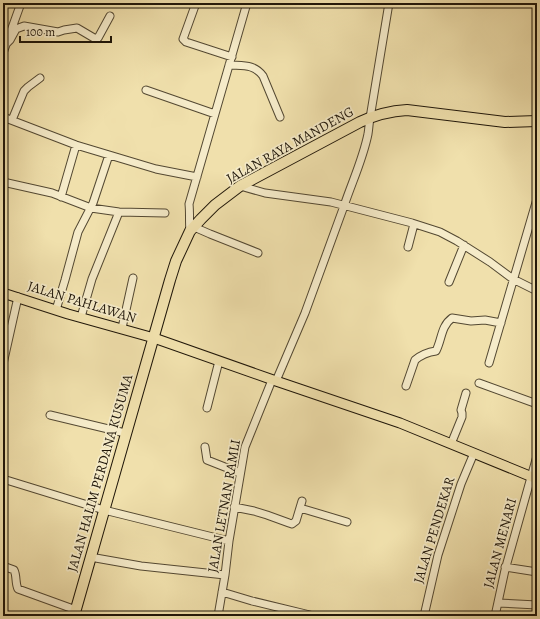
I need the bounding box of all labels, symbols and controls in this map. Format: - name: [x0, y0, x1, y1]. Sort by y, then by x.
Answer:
- scale bar: [20, 18, 111, 44]
- text: 100 m: [26, 24, 55, 40]
- street label: JALAN RAYA MANDENG: [223, 102, 357, 188]
- street label: JALAN PAHLAWAN: [25, 276, 139, 328]
- street label: JALAN HALIM PERDANA KUSUMA: [63, 371, 138, 574]
- street label: JALAN LETNAN RAMLI: [203, 438, 245, 574]
- street label: JALAN PENDEKAR: [409, 474, 459, 586]
- street label: JALAN MENARI: [479, 496, 521, 590]

